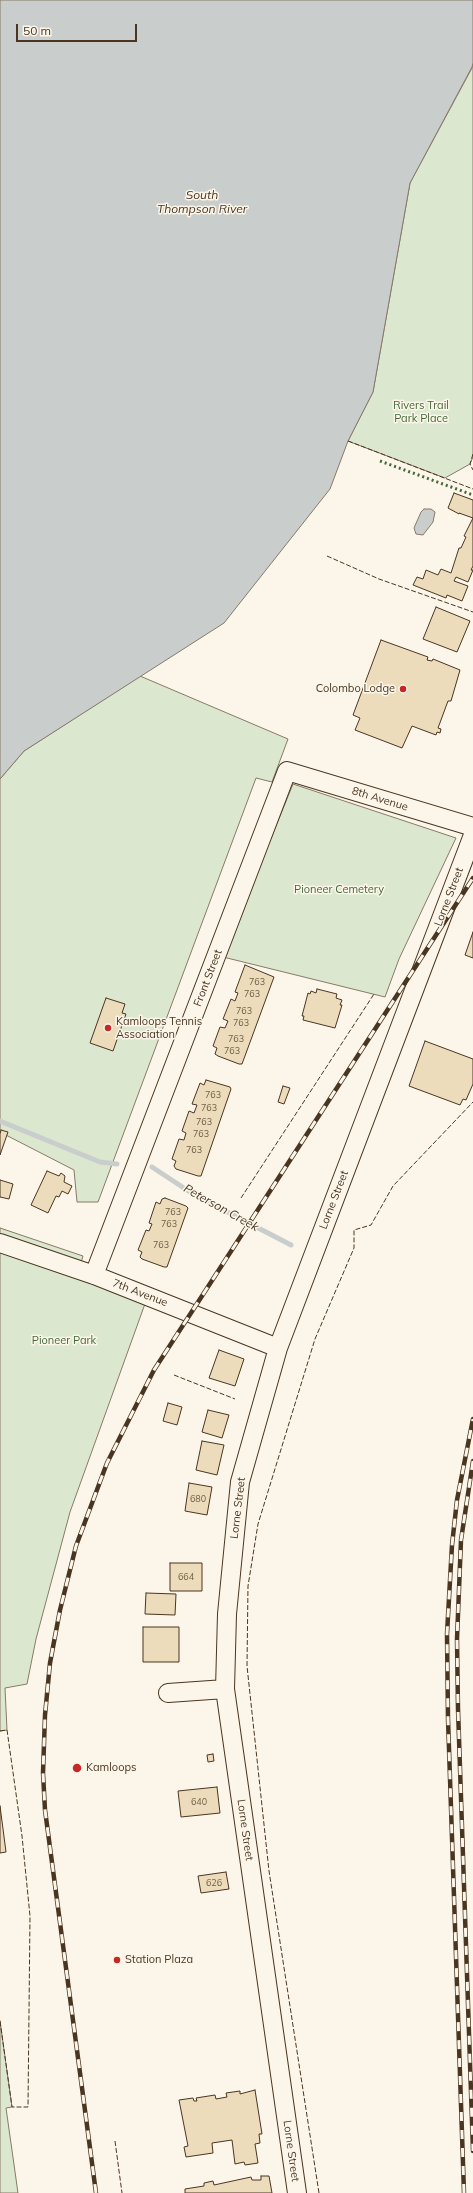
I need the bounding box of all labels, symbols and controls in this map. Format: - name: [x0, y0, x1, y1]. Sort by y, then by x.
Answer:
- scale bar: [18, 16, 139, 42]
- text: 50 m: [23, 23, 51, 38]
- water label: South Thompson River: [157, 188, 247, 216]
- park label: Rivers Trail Park Place: [393, 399, 449, 425]
- place label: Colombo Lodge: [316, 682, 395, 696]
- marker: Colombo Lodge: [398, 684, 408, 694]
- street label: 8th Avenue: [350, 784, 410, 814]
- street label: Lorne Street: [432, 866, 466, 928]
- park label: Pioneer Cemetery: [294, 883, 384, 897]
- street label: Front Street: [191, 948, 225, 1008]
- house number: 763: [249, 977, 265, 987]
- house number: 763: [244, 989, 260, 999]
- house number: 763: [236, 1006, 252, 1016]
- place label: Kamloops Tennis Association: [116, 1015, 202, 1041]
- house number: 763: [233, 1018, 249, 1028]
- marker: Kamloops Tennis Association: [103, 1023, 113, 1033]
- house number: 763: [228, 1034, 244, 1044]
- house number: 763: [224, 1046, 240, 1056]
- house number: 763: [205, 1090, 221, 1100]
- house number: 763: [201, 1103, 217, 1113]
- house number: 763: [196, 1117, 212, 1127]
- house number: 763: [193, 1129, 209, 1139]
- house number: 763: [186, 1145, 202, 1155]
- street label: Lorne Street: [317, 1169, 351, 1231]
- water label: Peterson Creek: [181, 1181, 261, 1235]
- house number: 763: [165, 1207, 181, 1217]
- house number: 763: [161, 1219, 177, 1229]
- house number: 763: [153, 1240, 169, 1250]
- street label: 7th Avenue: [111, 1276, 169, 1310]
- park label: Pioneer Park: [32, 1334, 96, 1348]
- street label: Lorne Street: [228, 1476, 248, 1540]
- house number: 680: [190, 1494, 206, 1504]
- house number: 664: [178, 1572, 194, 1582]
- place label: Kamloops: [86, 1761, 136, 1775]
- marker: Kamloops: [71, 1762, 83, 1774]
- house number: 640: [191, 1797, 207, 1807]
- street label: Lorne Street: [234, 1798, 256, 1862]
- house number: 626: [206, 1878, 222, 1888]
- place label: Station Plaza: [125, 1953, 193, 1967]
- marker: Station Plaza: [112, 1955, 122, 1965]
- street label: Lorne Street: [280, 2119, 302, 2183]

